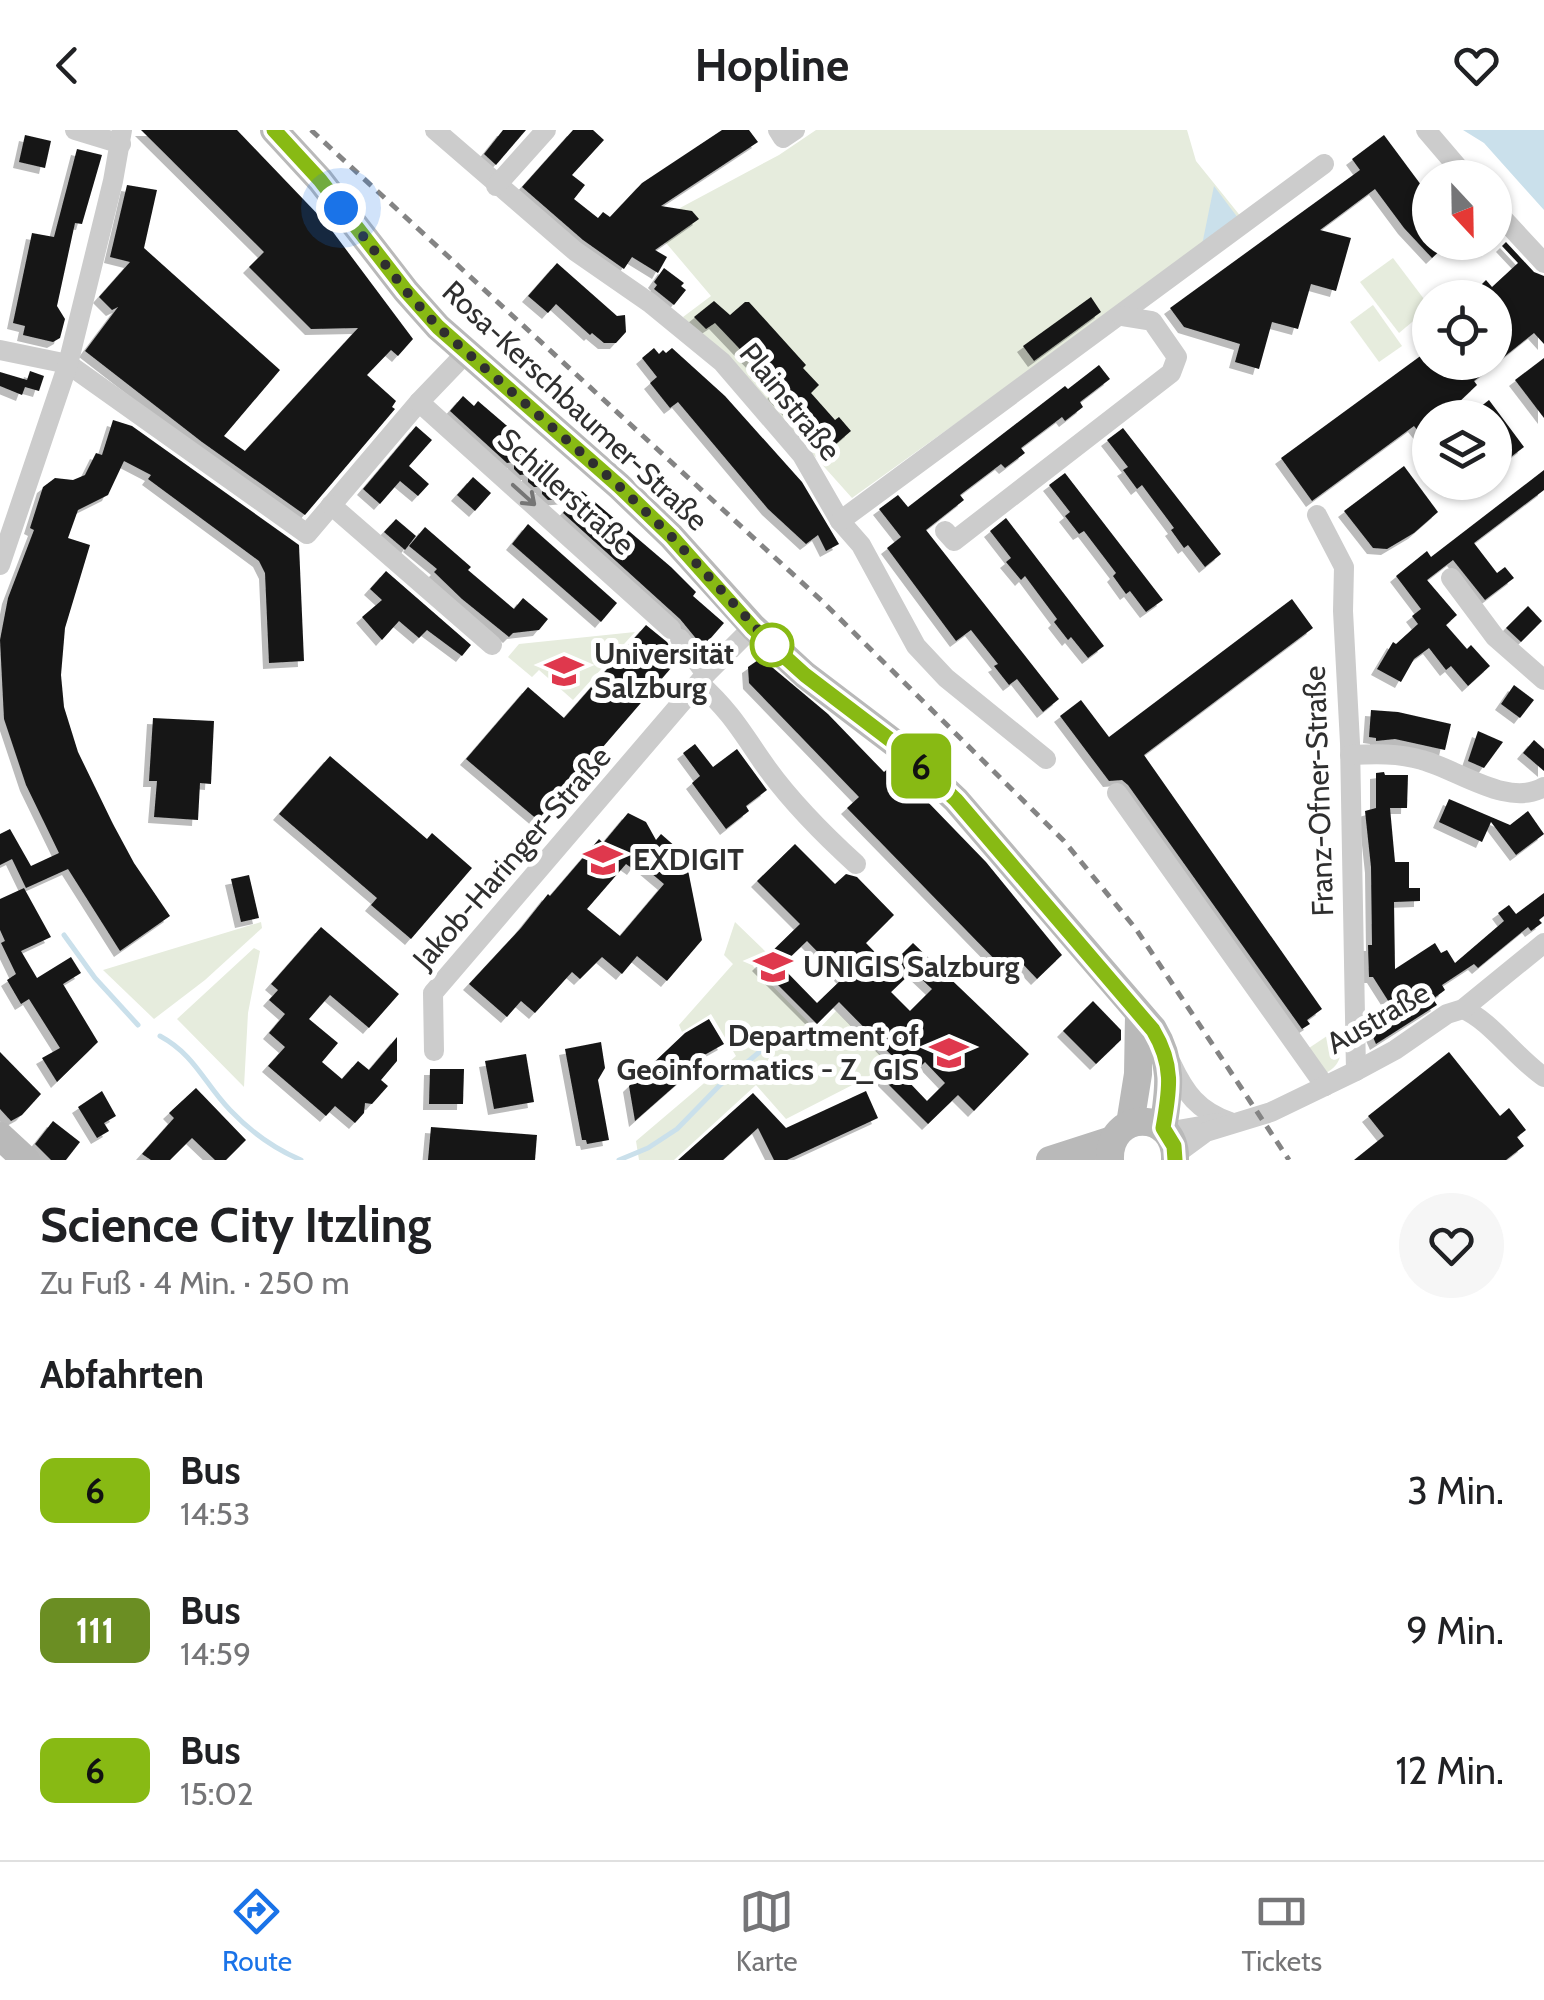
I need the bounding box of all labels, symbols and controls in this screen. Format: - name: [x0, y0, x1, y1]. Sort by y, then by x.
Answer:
- icon: back: [40, 38, 95, 93]
- text: Hopline: [695, 38, 849, 92]
- icon: heart: [1449, 38, 1504, 93]
- north arrow: [1412, 160, 1512, 260]
- map controls: [1412, 160, 1512, 500]
- your location: [316, 183, 366, 233]
- street label: Rosa-Kerschbaumer-Straße: [435, 273, 716, 538]
- button: locate: [1412, 280, 1512, 380]
- street label: Plainstraße: [732, 336, 849, 468]
- button: layers: [1412, 400, 1512, 500]
- street label: Schillerstraße: [490, 421, 642, 563]
- one-way arrow: [511, 483, 536, 506]
- unlabelled marker: [751, 624, 793, 666]
- place label: Universität Salzburg: [594, 635, 734, 706]
- school or university icon: Universität Salzburg: [543, 650, 585, 692]
- street label: Franz-Ofner-Straße: [1296, 665, 1341, 917]
- line badge: 6: [888, 734, 954, 798]
- street label: Jakob-Haringer-Straße: [404, 739, 618, 977]
- text: 6: [911, 745, 931, 788]
- school or university icon: EXDIGIT: [582, 839, 624, 881]
- place label: EXDIGIT: [633, 841, 744, 878]
- school or university icon: UNIGIS Salzburg: [752, 946, 794, 988]
- place label: UNIGIS Salzburg: [803, 948, 1020, 985]
- street label: Austraße: [1320, 973, 1436, 1062]
- place label: Department of Geoinformatics - Z_GIS: [616, 1017, 919, 1088]
- school or university icon: Department of Geoinformatics - Z_GIS: [928, 1032, 970, 1074]
- button: heart: [1399, 1193, 1504, 1298]
- text: Science City Itzling: [40, 1196, 431, 1254]
- text: Zu Fuß · 4 Min. · 250 m: [40, 1263, 350, 1302]
- text: Abfahrten: [40, 1351, 204, 1398]
- text: Bus: [180, 1447, 241, 1494]
- text: 3 Min.: [1407, 1467, 1504, 1514]
- text: 6: [85, 1469, 105, 1512]
- text: 14:53: [180, 1494, 250, 1533]
- text: Bus: [180, 1587, 241, 1634]
- text: 9 Min.: [1406, 1607, 1504, 1654]
- text: 111: [76, 1609, 114, 1652]
- text: 14:59: [180, 1634, 251, 1673]
- text: Bus: [180, 1727, 241, 1774]
- text: 12 Min.: [1395, 1747, 1504, 1794]
- text: 6: [85, 1749, 105, 1792]
- text: 15:02: [180, 1774, 254, 1813]
- tab: Route: [222, 1884, 292, 1978]
- tab: Karte: [736, 1884, 798, 1978]
- tab: Tickets: [1241, 1884, 1322, 1978]

